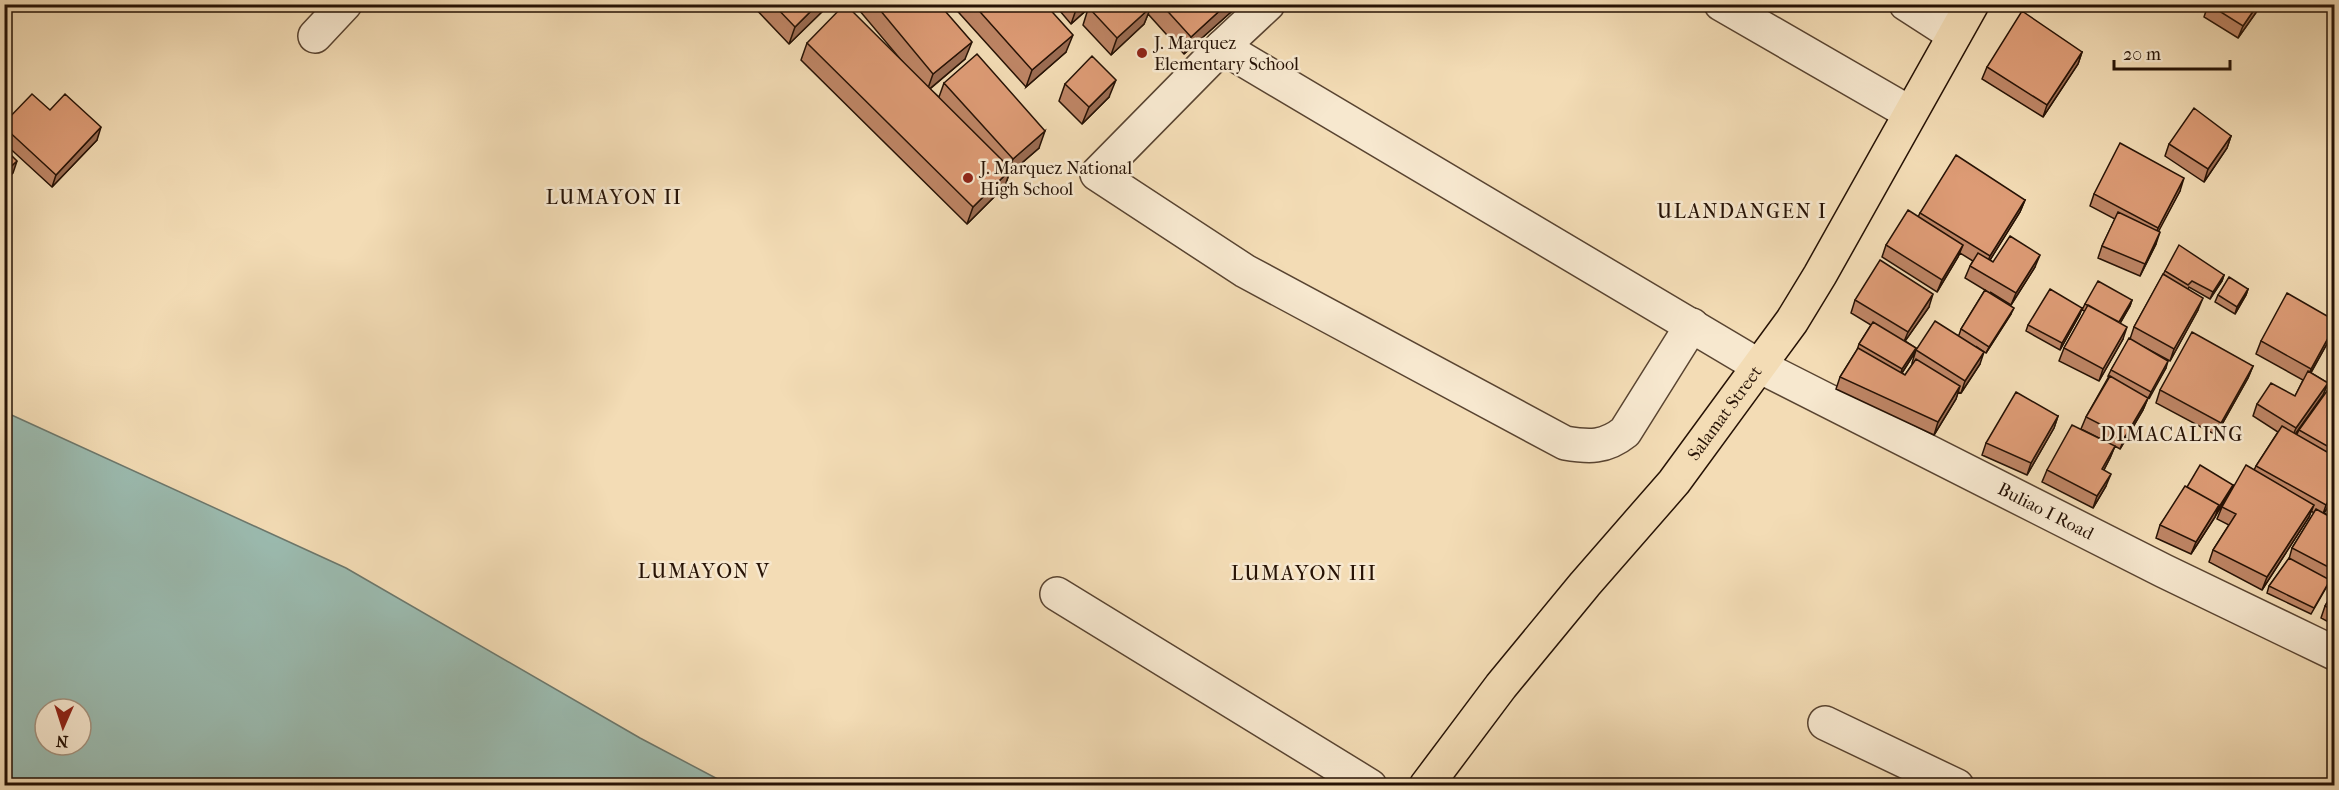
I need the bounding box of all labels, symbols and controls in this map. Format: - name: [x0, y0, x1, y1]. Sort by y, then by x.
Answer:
- place label: J. Marquez Elementary School: [1152, 33, 1299, 75]
- scale bar: [2114, 33, 2230, 71]
- text: 20 m: [2123, 44, 2161, 65]
- marker: J. Marquez Elementary School: [1135, 46, 1149, 60]
- place label: J. Marquez National High School: [978, 158, 1132, 200]
- marker: J. Marquez National High School: [961, 171, 975, 185]
- district label: LUMAYON II: [546, 186, 682, 209]
- district label: ULANDANGEN I: [1657, 200, 1827, 223]
- street label: Salamat Street: [1683, 361, 1766, 464]
- district label: DIMACALING: [2100, 423, 2244, 446]
- street label: Buliao I Road: [1994, 478, 2097, 544]
- district label: LUMAYON V: [638, 560, 770, 583]
- district label: LUMAYON III: [1231, 562, 1377, 585]
- north arrow: [33, 697, 93, 757]
- text: N: [55, 732, 69, 751]

